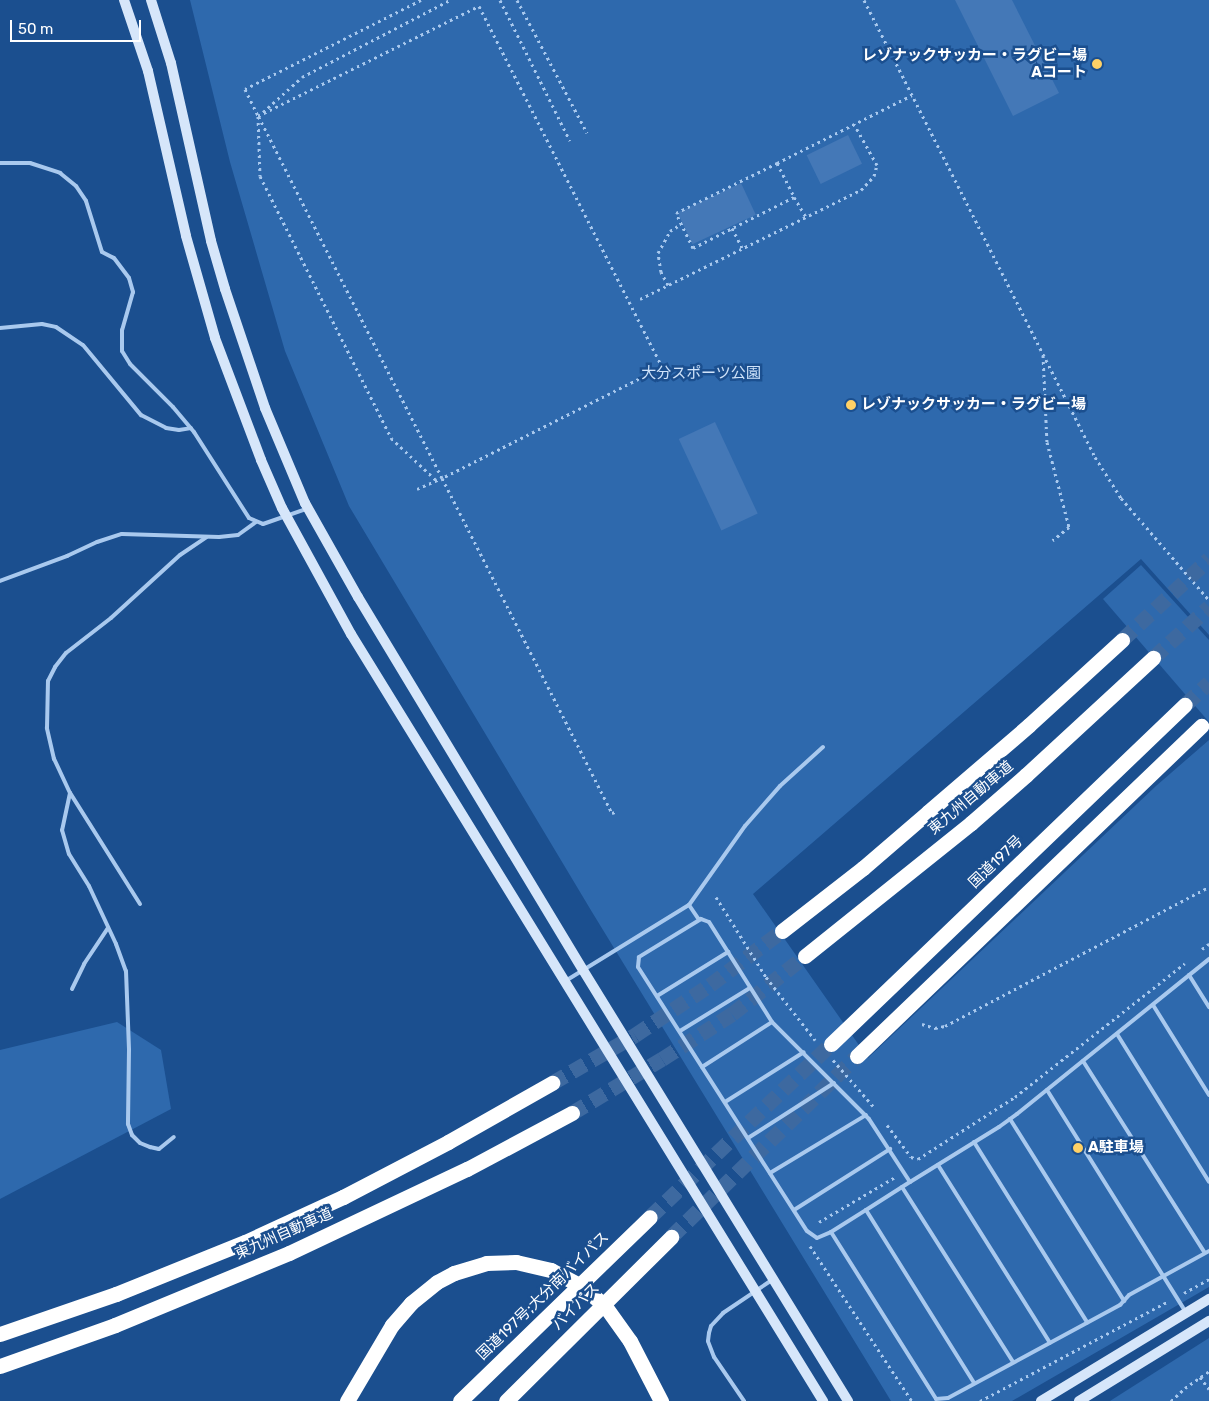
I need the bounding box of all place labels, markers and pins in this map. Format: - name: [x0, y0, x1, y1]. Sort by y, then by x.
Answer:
- place label: レゾナックサッカー・ラグビー場 Aコート: [862, 46, 1087, 81]
- marker: レゾナックサッカー・ラグビー場 Aコート: [1091, 58, 1103, 70]
- place label: レゾナックサッカー・ラグビー場: [861, 396, 1086, 414]
- marker: レゾナックサッカー・ラグビー場: [845, 399, 857, 411]
- place label: A駐車場: [1088, 1139, 1144, 1157]
- marker: A駐車場: [1072, 1142, 1084, 1154]

